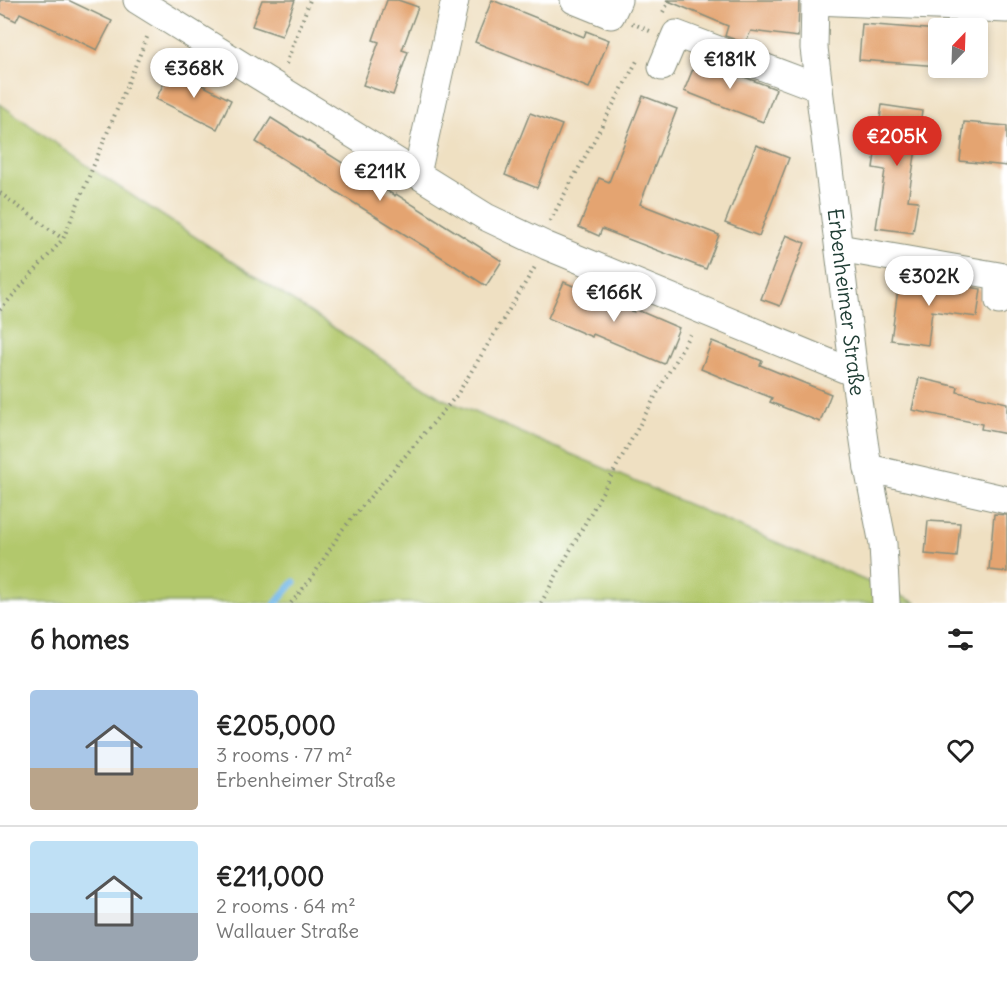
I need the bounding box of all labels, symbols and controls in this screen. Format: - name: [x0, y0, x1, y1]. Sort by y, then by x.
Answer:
- north arrow: [928, 18, 988, 78]
- map controls: [928, 18, 988, 78]
- pin: €181K: [688, 39, 772, 90]
- text: €181K: [704, 46, 756, 71]
- pin: €368K: [152, 48, 236, 99]
- text: €368K: [164, 55, 224, 80]
- pin: €205K: [855, 116, 939, 167]
- text: €205K: [867, 123, 927, 148]
- pin: €211K: [338, 151, 422, 202]
- text: €211K: [354, 158, 406, 183]
- street label: Erbenheimer Straße: [822, 207, 871, 397]
- pin: €302K: [887, 256, 971, 307]
- text: €302K: [899, 263, 959, 288]
- pin: €166K: [572, 272, 656, 323]
- text: €166K: [586, 279, 642, 304]
- text: 6 homes: [30, 623, 129, 656]
- icon: filters: [944, 623, 977, 656]
- text: €205,000: [216, 709, 336, 742]
- icon: home: [78, 714, 150, 786]
- icon: heart: [944, 734, 977, 767]
- text: 3 rooms · 77 m²: [216, 742, 353, 767]
- text: Erbenheimer Straße: [216, 767, 396, 792]
- text: €211,000: [216, 860, 324, 893]
- icon: home: [78, 865, 150, 937]
- icon: heart: [944, 885, 977, 918]
- text: 2 rooms · 64 m²: [216, 893, 356, 918]
- text: Wallauer Straße: [216, 918, 359, 943]

